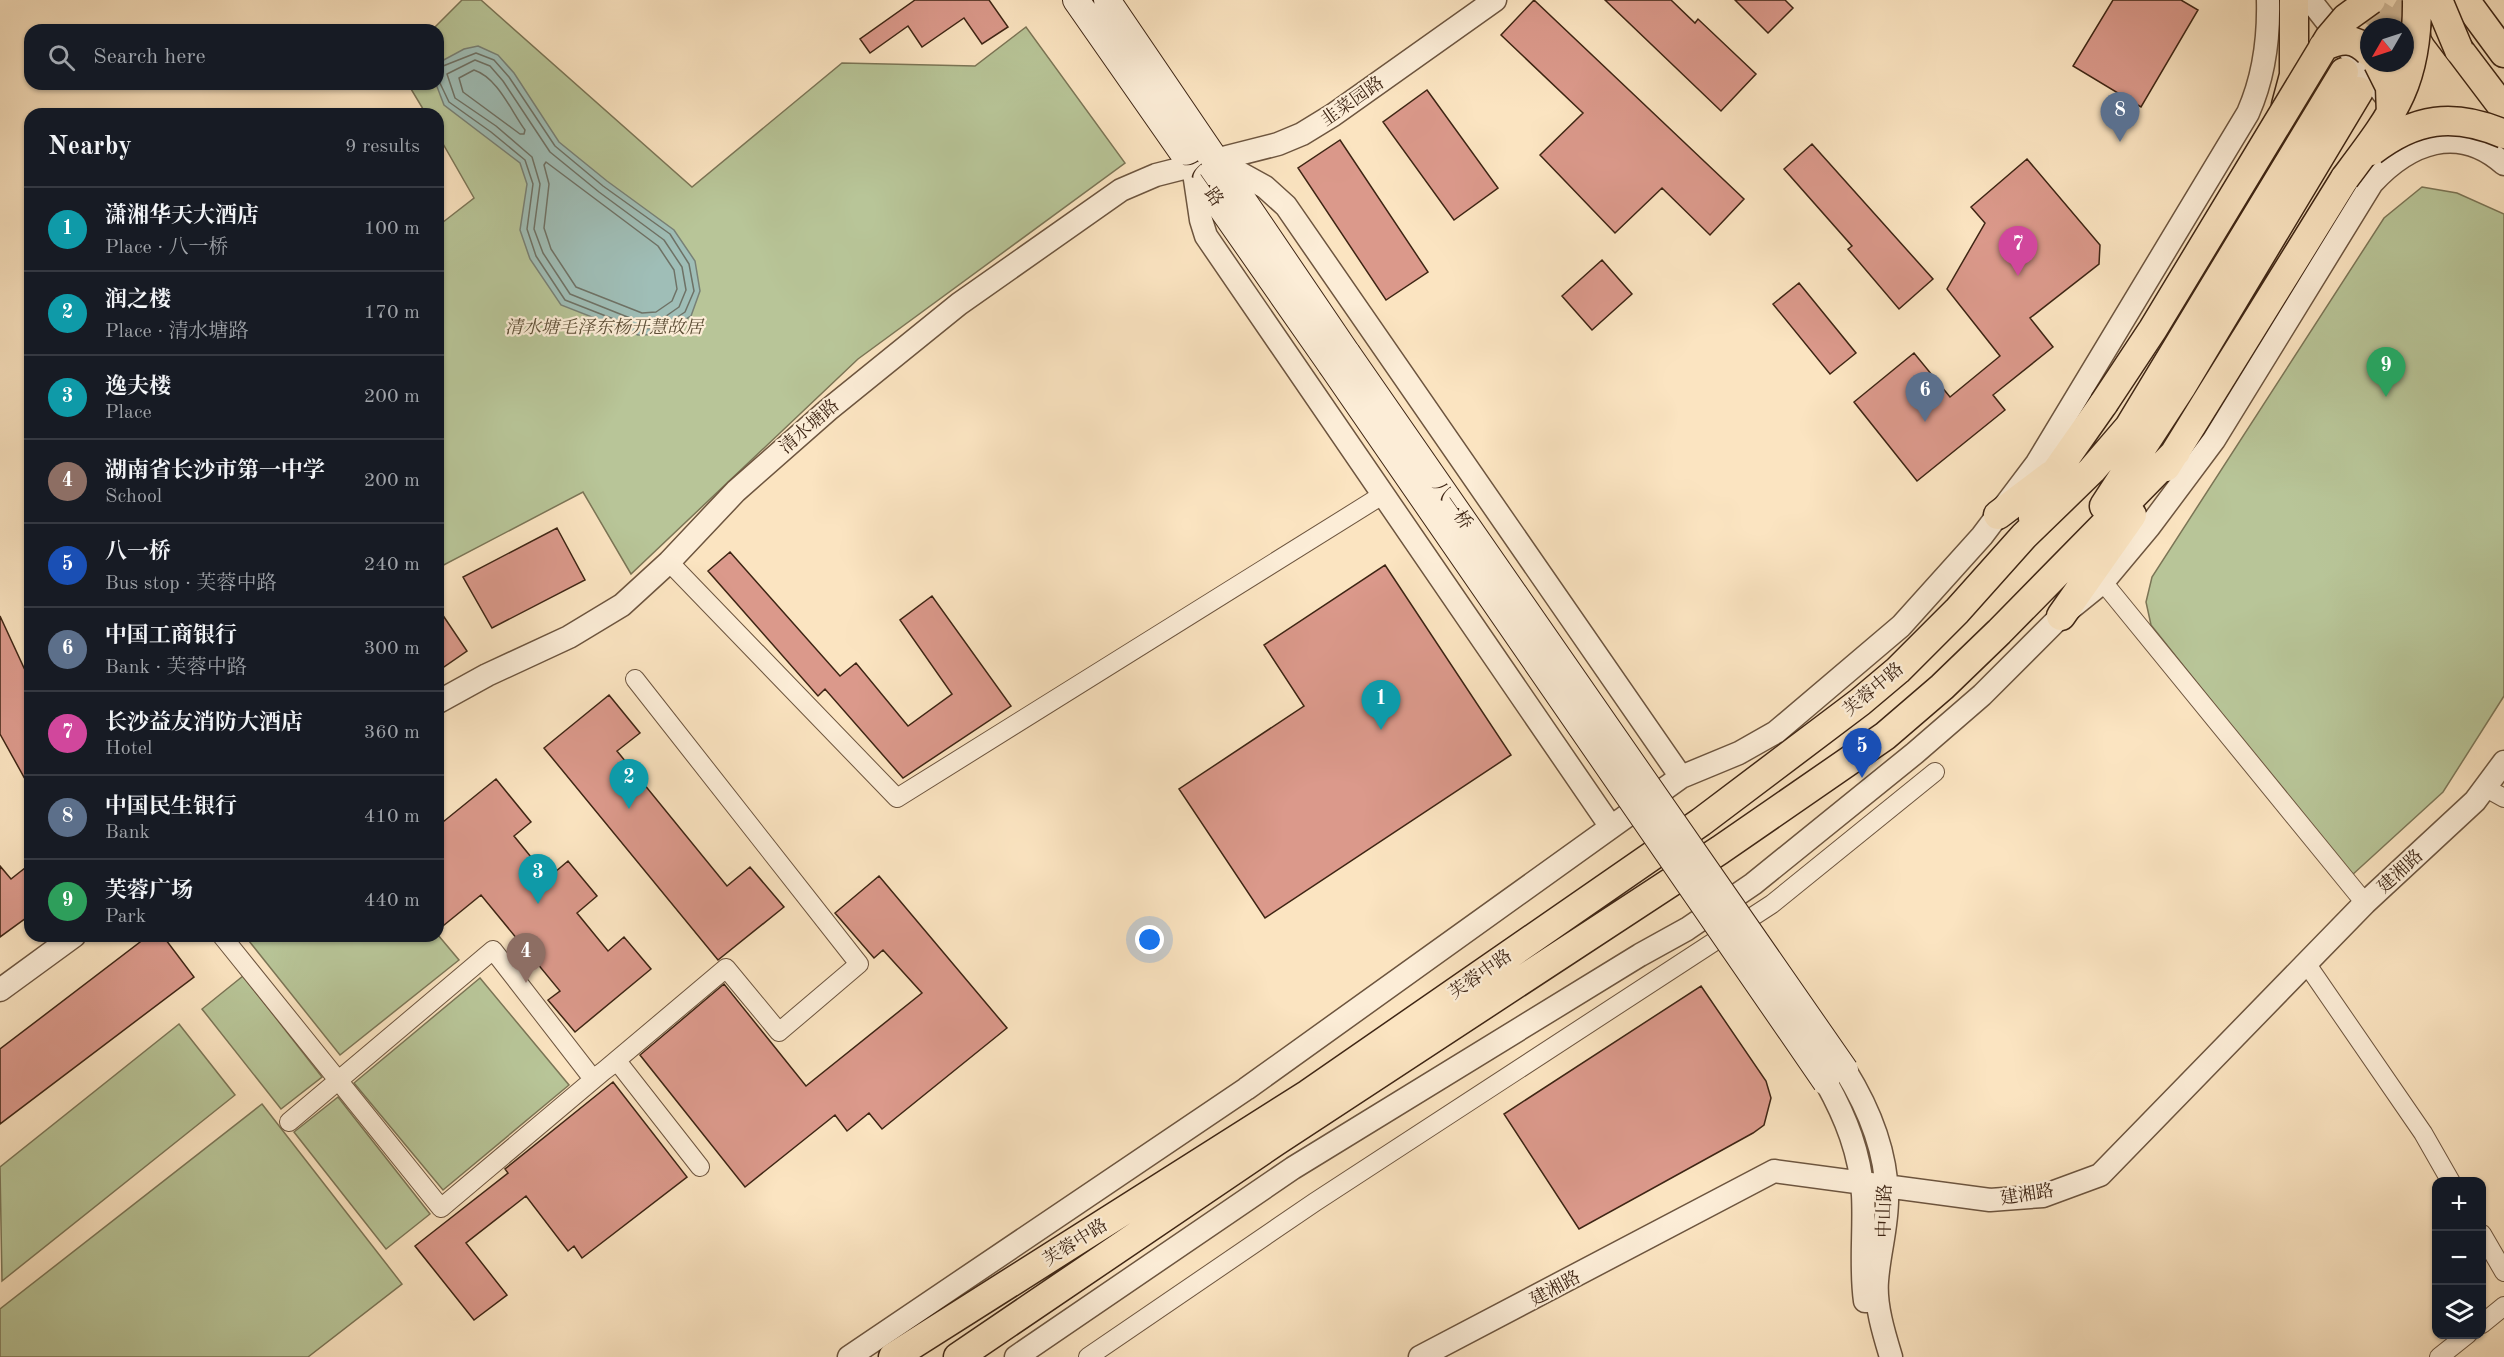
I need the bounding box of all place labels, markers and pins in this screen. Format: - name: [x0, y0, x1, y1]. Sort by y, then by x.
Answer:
- pin: 8: [2100, 92, 2140, 142]
- pin: 7: [1998, 226, 2038, 276]
- pin: 9: [2366, 348, 2406, 397]
- pin: 6: [1906, 372, 1944, 422]
- pin: 1: [1362, 680, 1400, 730]
- pin: 5: [1842, 728, 1882, 778]
- pin: 2: [610, 760, 648, 809]
- pin: 3: [518, 854, 558, 904]
- pin: 4: [506, 934, 546, 983]

